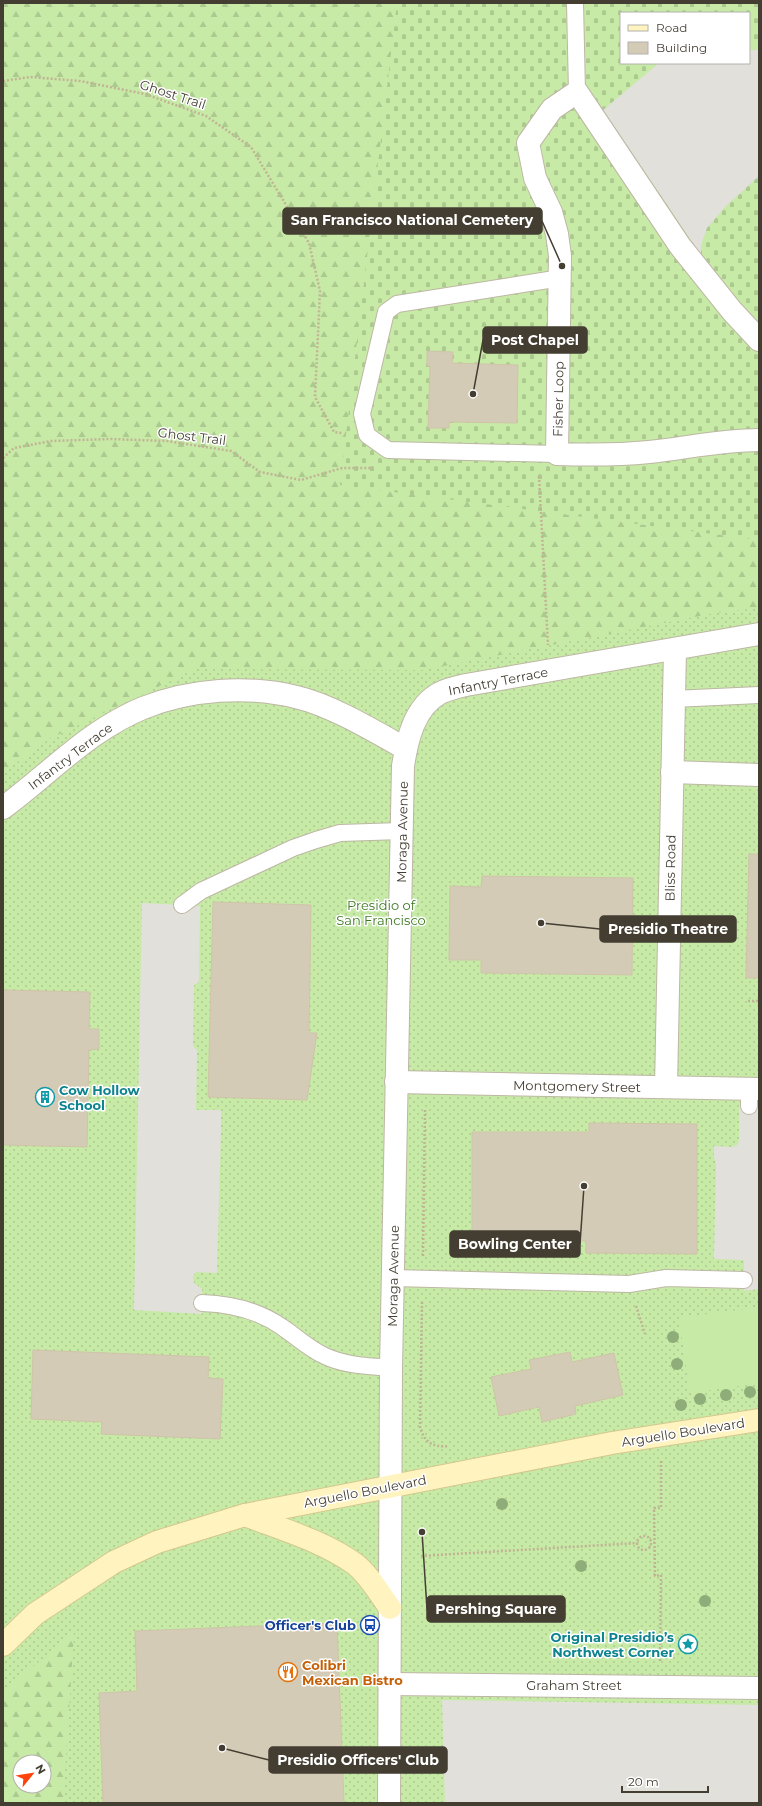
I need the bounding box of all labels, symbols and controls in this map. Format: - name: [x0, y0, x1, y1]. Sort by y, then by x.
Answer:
- legend: [620, 12, 750, 64]
- text: Road: [656, 20, 687, 35]
- text: Building: [656, 40, 707, 55]
- street label: Ghost Trail: [138, 76, 208, 112]
- callout: San Francisco National Cemetery: [283, 208, 542, 234]
- text: San Francisco National Cemetery: [291, 211, 534, 229]
- callout: Post Chapel: [483, 327, 587, 353]
- text: Post Chapel: [491, 331, 579, 349]
- street label: Fisher Loop: [549, 361, 567, 437]
- street label: Ghost Trail: [157, 424, 227, 448]
- street label: Infantry Terrace: [447, 663, 549, 699]
- street label: Infantry Terrace: [25, 719, 115, 793]
- street label: Moraga Avenue: [393, 781, 411, 883]
- street label: Bliss Road: [661, 834, 679, 902]
- park label: Presidio of San Francisco: [336, 897, 426, 928]
- callout: Presidio Theatre: [600, 916, 736, 942]
- text: Presidio Theatre: [608, 920, 728, 938]
- street label: Montgomery Street: [513, 1077, 641, 1095]
- place label: Cow Hollow School: [59, 1082, 141, 1113]
- building icon: Cow Hollow School: [34, 1086, 56, 1108]
- street label: Moraga Avenue: [384, 1225, 402, 1327]
- callout: Bowling Center: [450, 1231, 580, 1257]
- text: Bowling Center: [458, 1235, 572, 1253]
- street label: Arguello Boulevard: [620, 1414, 746, 1450]
- street label: Arguello Boulevard: [302, 1471, 428, 1511]
- callout: Pershing Square: [427, 1596, 565, 1622]
- text: Pershing Square: [435, 1600, 557, 1618]
- bus stop icon: Officer's Club: [359, 1614, 381, 1636]
- place label: Officer's Club: [265, 1617, 356, 1633]
- place label: Original Presidio’s Northwest Corner: [551, 1629, 674, 1660]
- place icon: Original Presidio’s Northwest Corner: [677, 1633, 699, 1655]
- place label: Colibri Mexican Bistro: [302, 1657, 403, 1688]
- restaurant icon: Colibri Mexican Bistro: [277, 1661, 299, 1683]
- street label: Graham Street: [526, 1677, 622, 1693]
- callout: Presidio Officers' Club: [269, 1747, 447, 1773]
- text: Presidio Officers' Club: [277, 1751, 439, 1769]
- north arrow: [12, 1754, 52, 1794]
- text: N: [32, 1762, 49, 1776]
- scale bar: [622, 1768, 708, 1794]
- text: 20 m: [628, 1774, 659, 1789]

